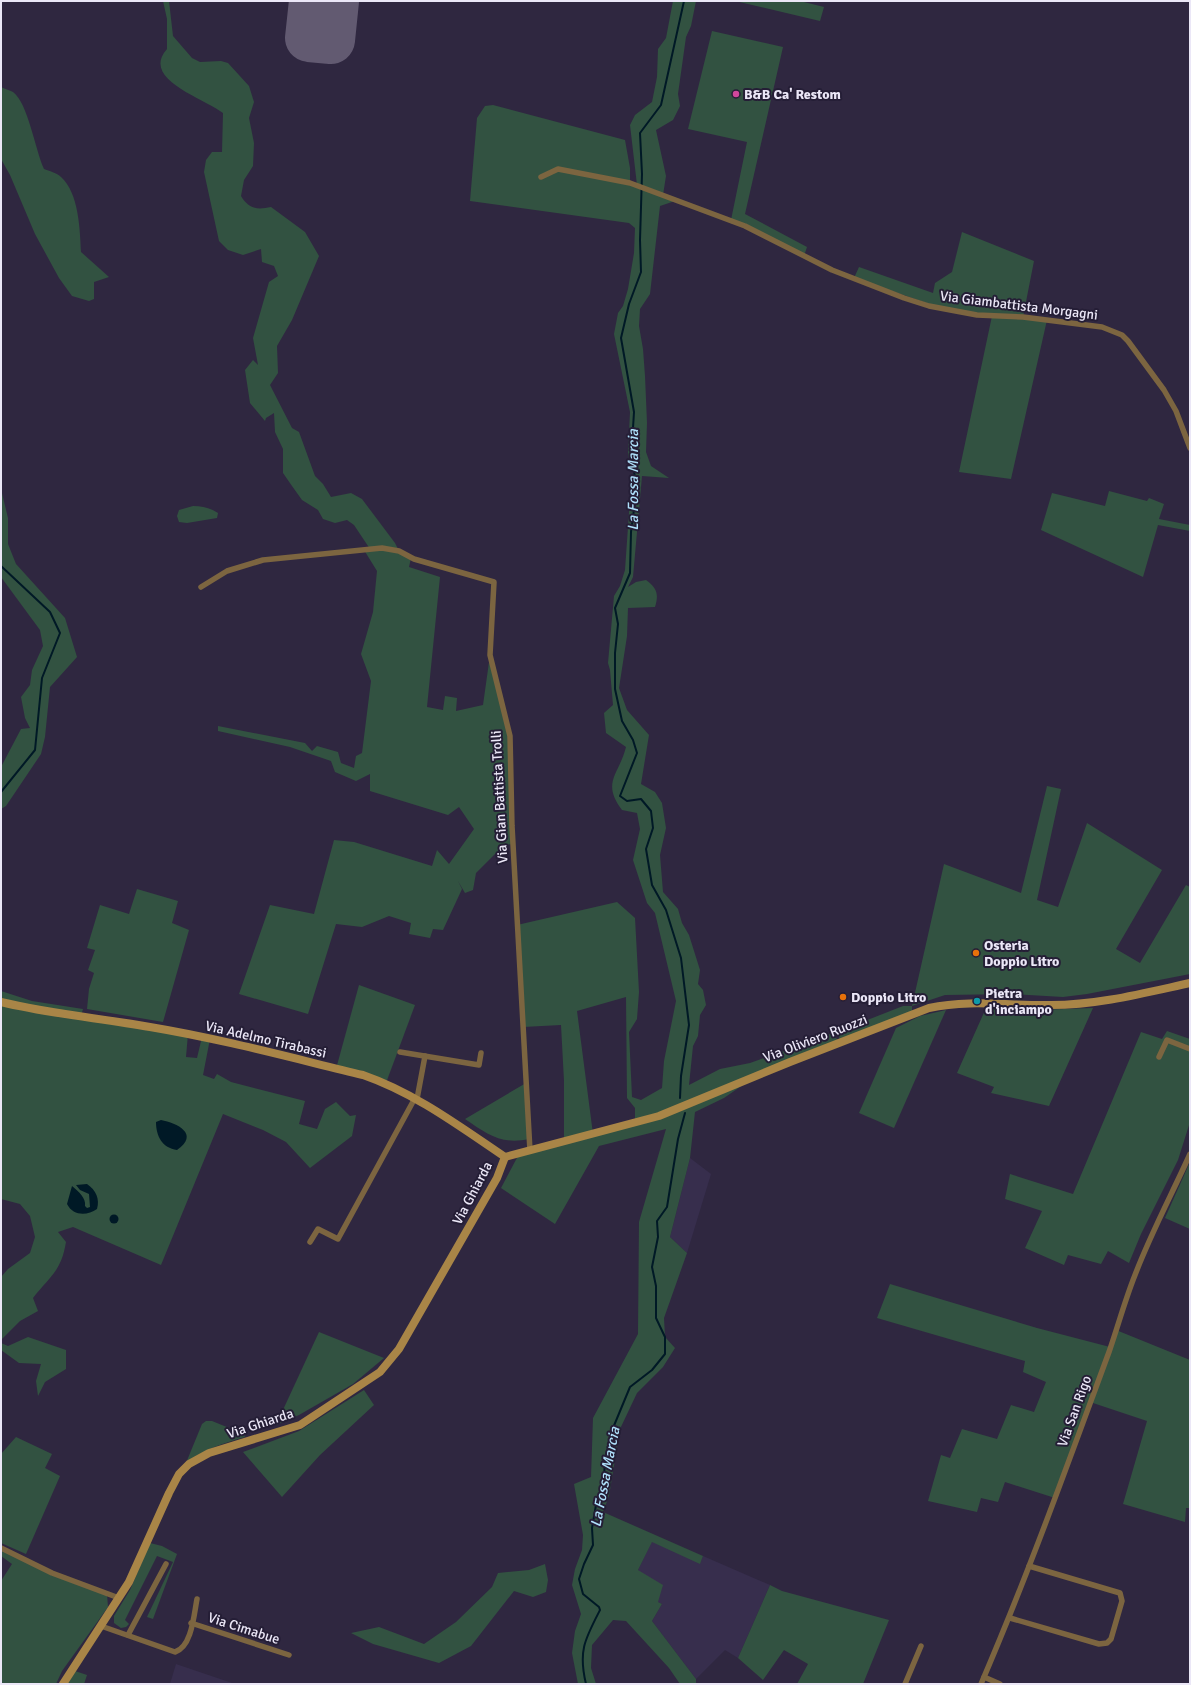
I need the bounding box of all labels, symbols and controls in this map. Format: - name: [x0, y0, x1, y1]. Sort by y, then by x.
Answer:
- place label: B&B Ca' Restom: [744, 86, 841, 103]
- marker: B&B Ca' Restom: [731, 89, 741, 99]
- street label: Via Giambattista Morgagni: [939, 287, 1099, 324]
- water label: La Fossa Marcia: [624, 429, 642, 531]
- street label: Via Gian Battista Trolli: [488, 730, 511, 864]
- place label: Osteria Doppio Litro: [984, 937, 1059, 970]
- marker: Osteria Doppio Litro: [971, 948, 981, 958]
- place label: Pietra d'inciampo: [985, 985, 1052, 1018]
- place label: Doppio Litro: [851, 989, 926, 1006]
- marker: Doppio Litro: [838, 992, 848, 1002]
- marker: Pietra d'inciampo: [972, 996, 982, 1006]
- street label: Via Oliviero Ruozzi: [761, 1011, 870, 1066]
- street label: Via Adelmo Tirabassi: [204, 1017, 328, 1062]
- street label: Via Ghiarda: [449, 1159, 496, 1228]
- street label: Via San Rigo: [1054, 1373, 1095, 1449]
- street label: Via Ghiarda: [225, 1405, 296, 1442]
- water label: La Fossa Marcia: [586, 1425, 624, 1529]
- street label: Via Cimabue: [206, 1609, 282, 1648]

